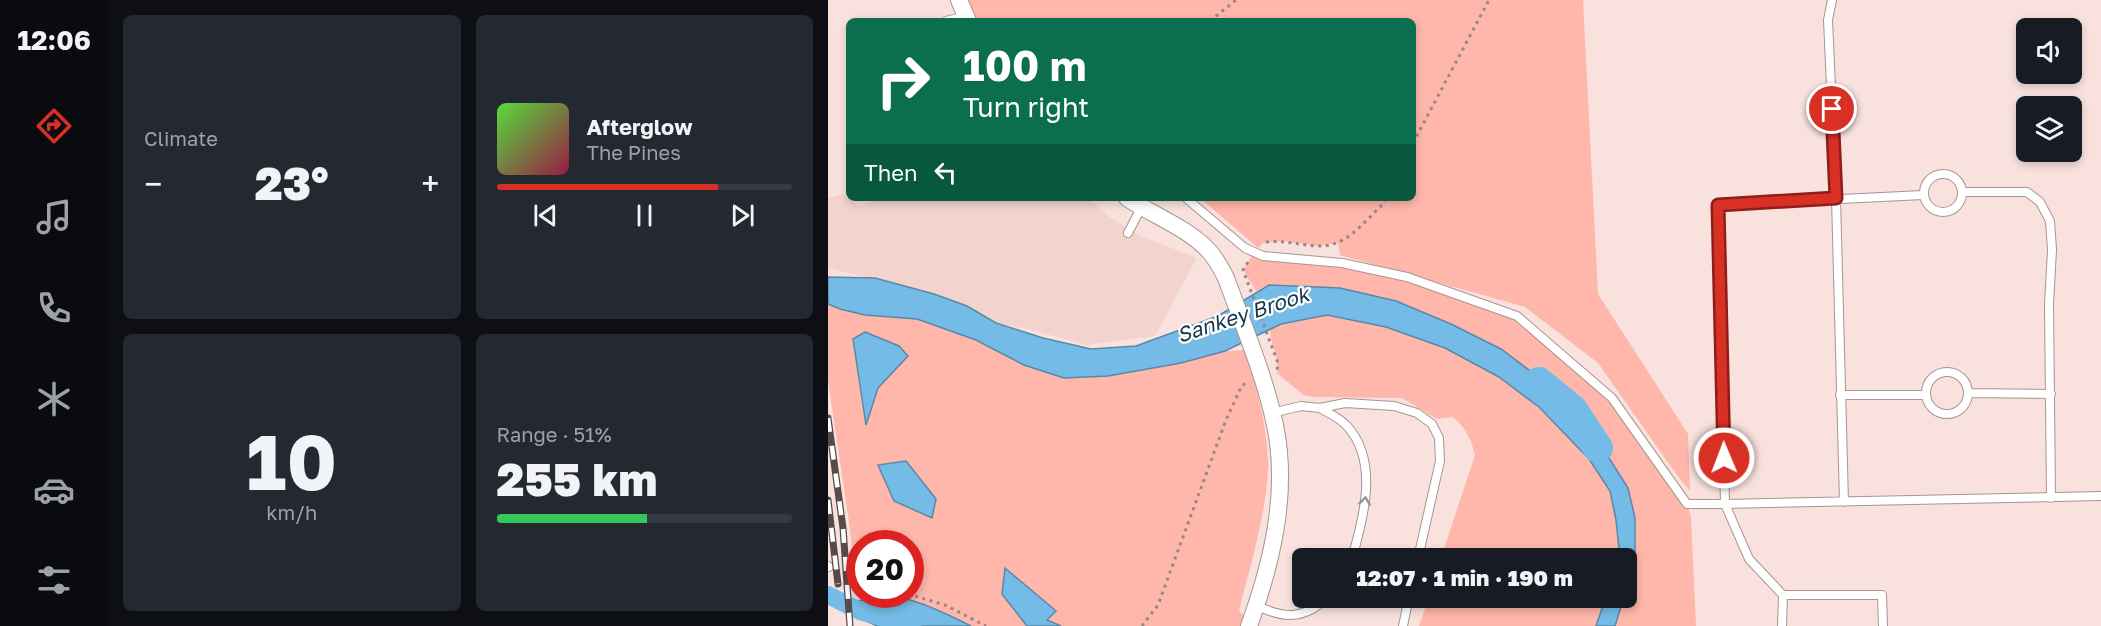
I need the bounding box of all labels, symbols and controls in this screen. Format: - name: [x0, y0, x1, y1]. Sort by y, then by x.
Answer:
- map controls: [2016, 18, 2082, 162]
- button: sound: [2016, 18, 2082, 84]
- text: 12:06: [17, 24, 91, 56]
- text: 100 m: [963, 40, 1086, 90]
- icon: right: [864, 42, 942, 120]
- pin: [1806, 83, 1857, 134]
- text: Turn right: [963, 91, 1089, 123]
- icon: arrive: [1815, 92, 1848, 125]
- button: layers: [2016, 96, 2082, 162]
- icon: directions: [33, 105, 75, 147]
- text: Afterglow: [587, 113, 692, 140]
- text: Climate: [144, 126, 218, 150]
- text: The Pines: [587, 140, 681, 164]
- text: 23°: [255, 156, 329, 210]
- icon: left: [929, 156, 962, 189]
- text: Then: [864, 159, 917, 186]
- text: −: [144, 164, 162, 203]
- text: +: [421, 164, 440, 203]
- icon: music: [33, 196, 75, 238]
- icon: previous: [529, 199, 562, 232]
- icon: pause: [628, 199, 661, 232]
- icon: next: [726, 199, 759, 232]
- water label: Sankey Brook: [1173, 280, 1314, 348]
- icon: phone: [33, 287, 75, 329]
- icon: climate: [33, 378, 75, 420]
- text: 10: [246, 414, 337, 507]
- text: Range · 51%: [497, 422, 612, 446]
- position arrow: [1692, 426, 1756, 490]
- text: 255 km: [497, 452, 658, 506]
- icon: car: [33, 469, 75, 511]
- one-way arrow: [1358, 496, 1370, 506]
- text: km/h: [266, 500, 317, 524]
- speed limit sign: 20: [846, 530, 924, 608]
- icon: filters: [33, 559, 75, 601]
- text: 12:07 · 1 min · 190 m: [1356, 564, 1573, 591]

